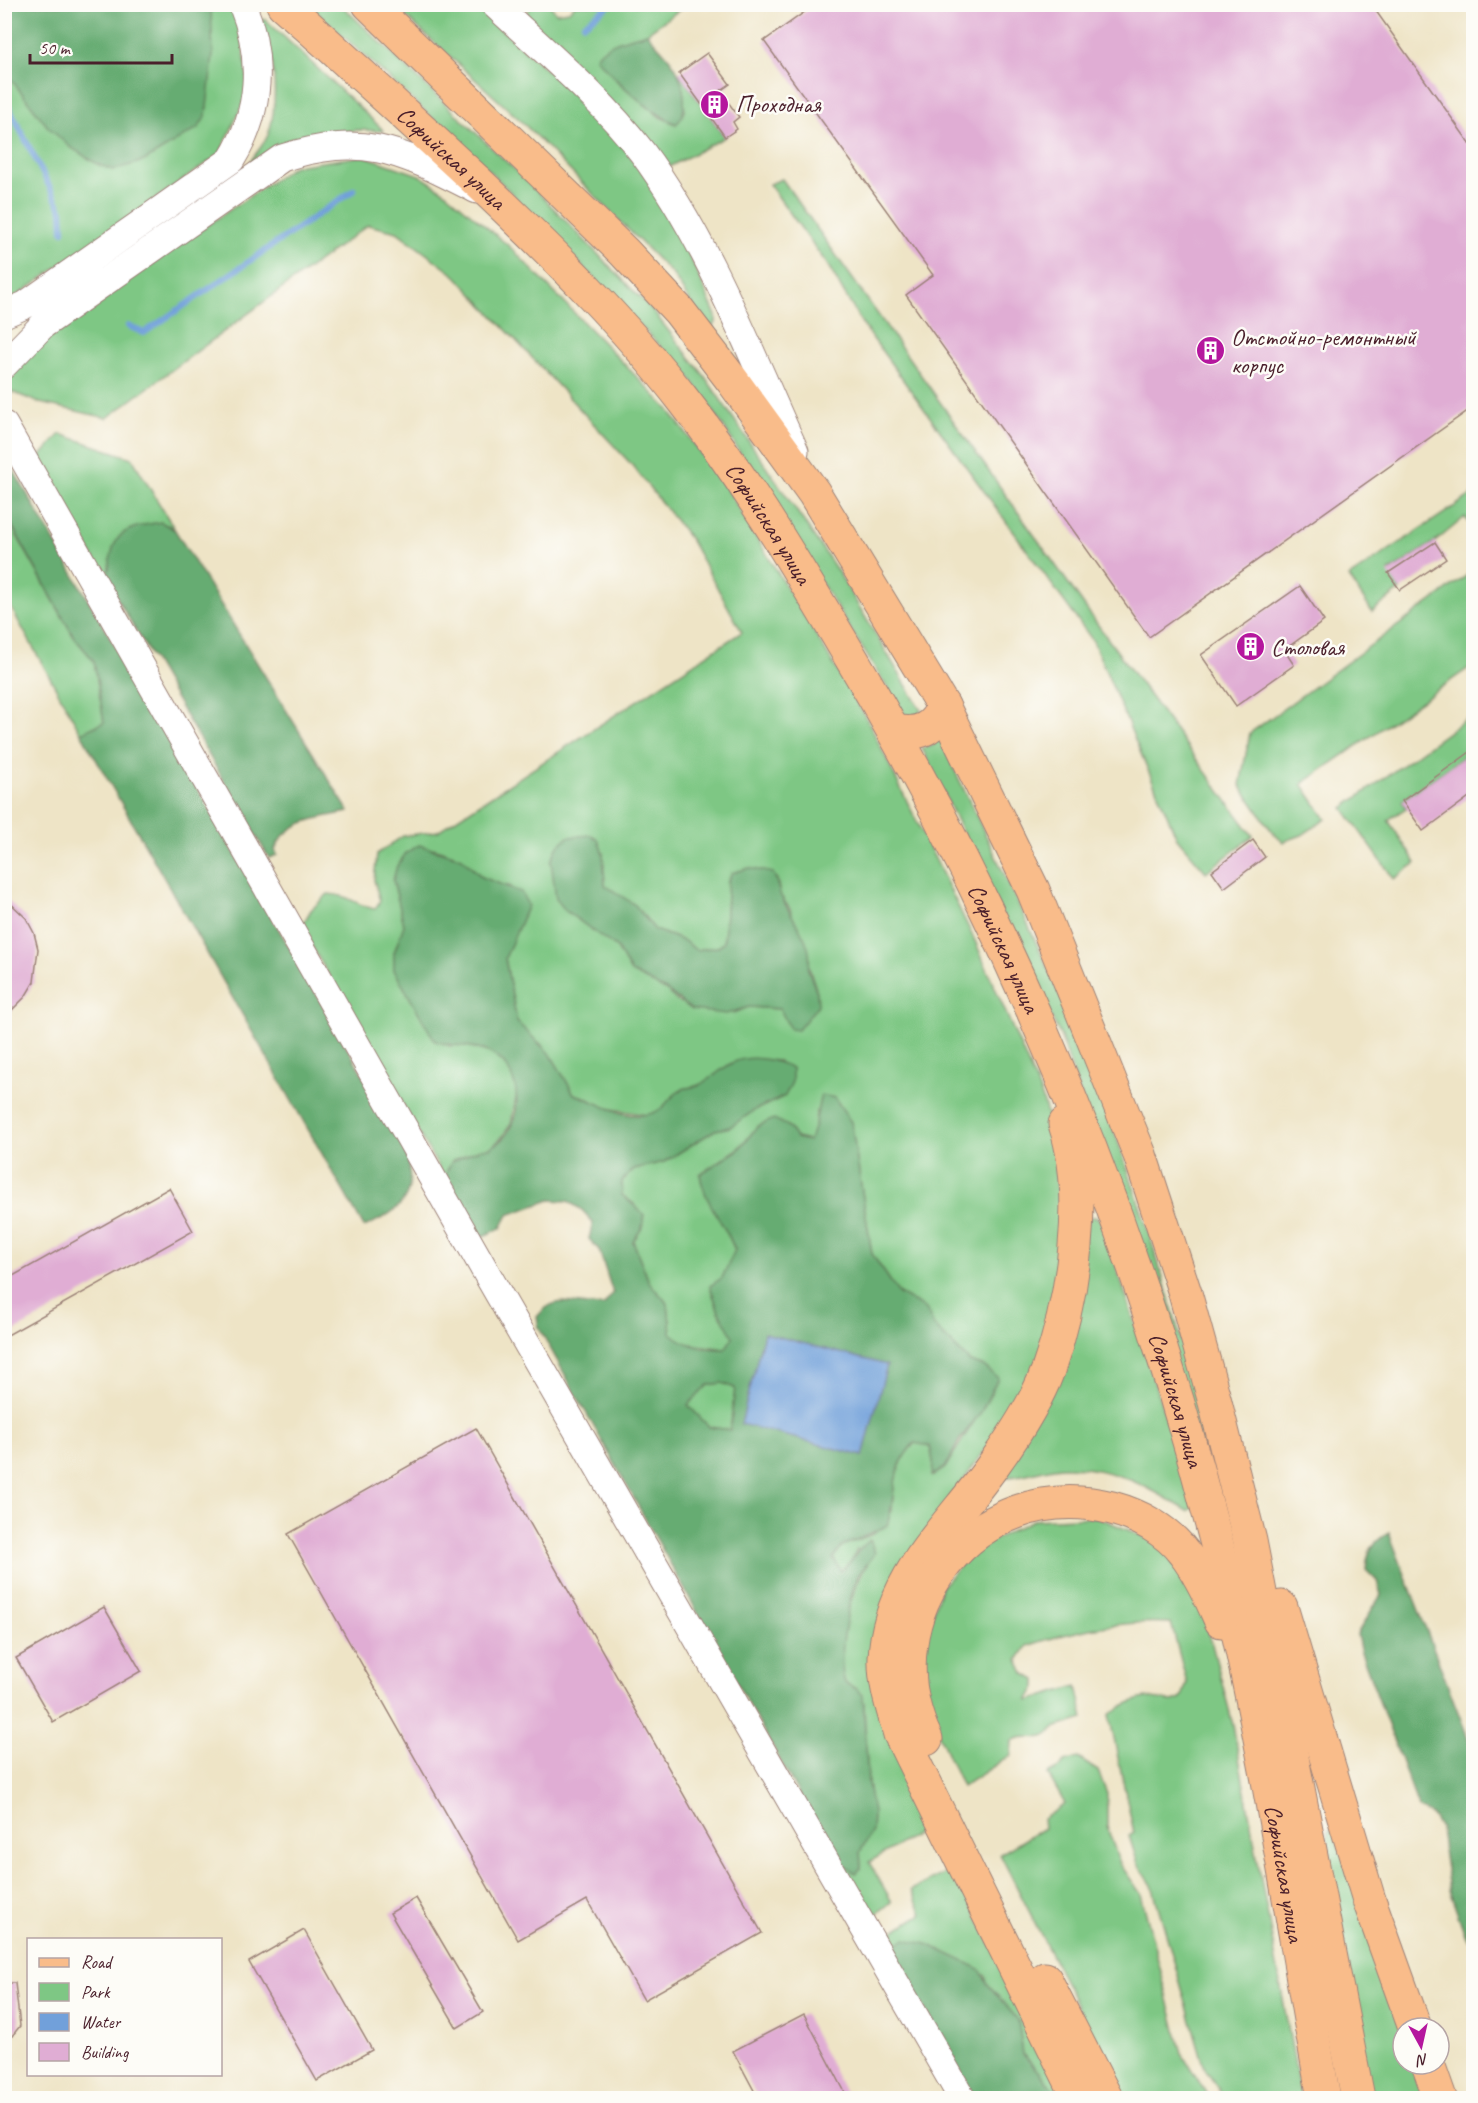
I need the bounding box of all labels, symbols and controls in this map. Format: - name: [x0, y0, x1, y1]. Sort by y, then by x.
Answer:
- scale bar: [30, 27, 172, 65]
- text: 50 m: [39, 37, 72, 59]
- building icon: Проходная: [699, 88, 731, 120]
- place label: Проходная: [736, 89, 822, 119]
- street label: Софийская улица: [390, 99, 514, 217]
- place label: Отстойно-ремонтный корпус: [1231, 322, 1418, 380]
- building icon: Отстойно-ремонтный корпус: [1194, 335, 1226, 367]
- street label: Софийская улица: [719, 457, 819, 591]
- building icon: Столовая: [1234, 631, 1266, 663]
- place label: Столовая: [1271, 632, 1346, 662]
- street label: Софийская улица: [961, 879, 1047, 1019]
- street label: Софийская улица: [1142, 1329, 1211, 1472]
- street label: Софийская улица: [1258, 1802, 1312, 1946]
- legend: [27, 1938, 222, 2076]
- text: Road: [81, 1951, 114, 1973]
- text: Park: [81, 1981, 111, 2003]
- text: Water: [81, 2011, 122, 2033]
- north arrow: [1391, 2016, 1451, 2076]
- text: Building: [81, 2041, 130, 2063]
- text: N: [1414, 2049, 1429, 2071]

